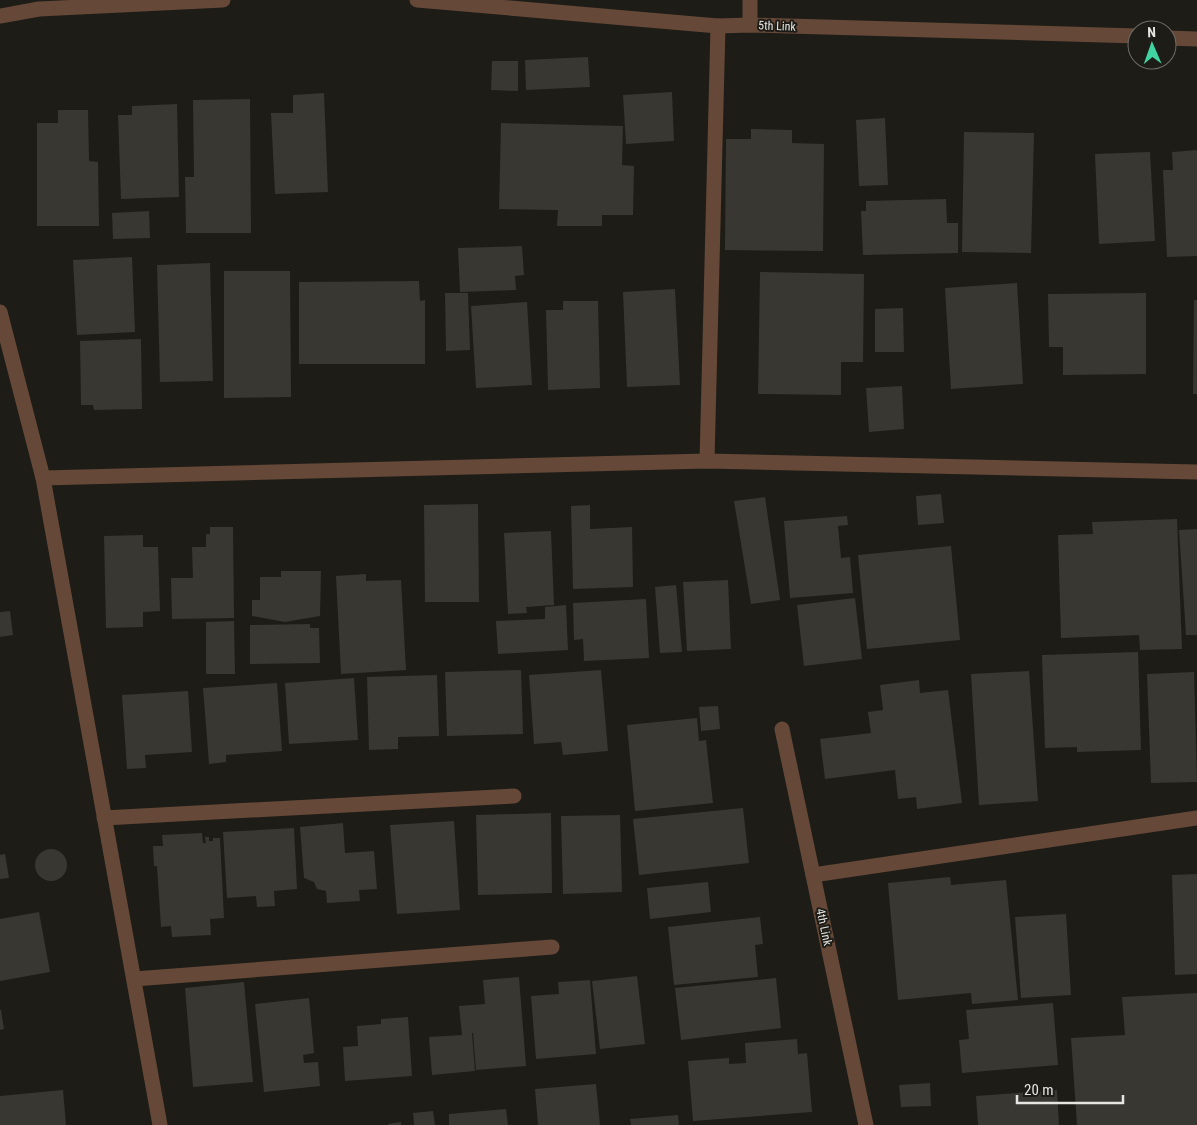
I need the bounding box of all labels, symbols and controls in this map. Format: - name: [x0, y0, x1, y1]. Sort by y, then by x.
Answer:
- street label: 5th Link: [758, 18, 797, 34]
- north arrow: [1127, 20, 1177, 70]
- text: N: [1147, 24, 1156, 40]
- street label: 4th Link: [813, 907, 835, 947]
- scale bar: [1017, 1072, 1123, 1104]
- text: 20 m: [1024, 1081, 1054, 1099]

